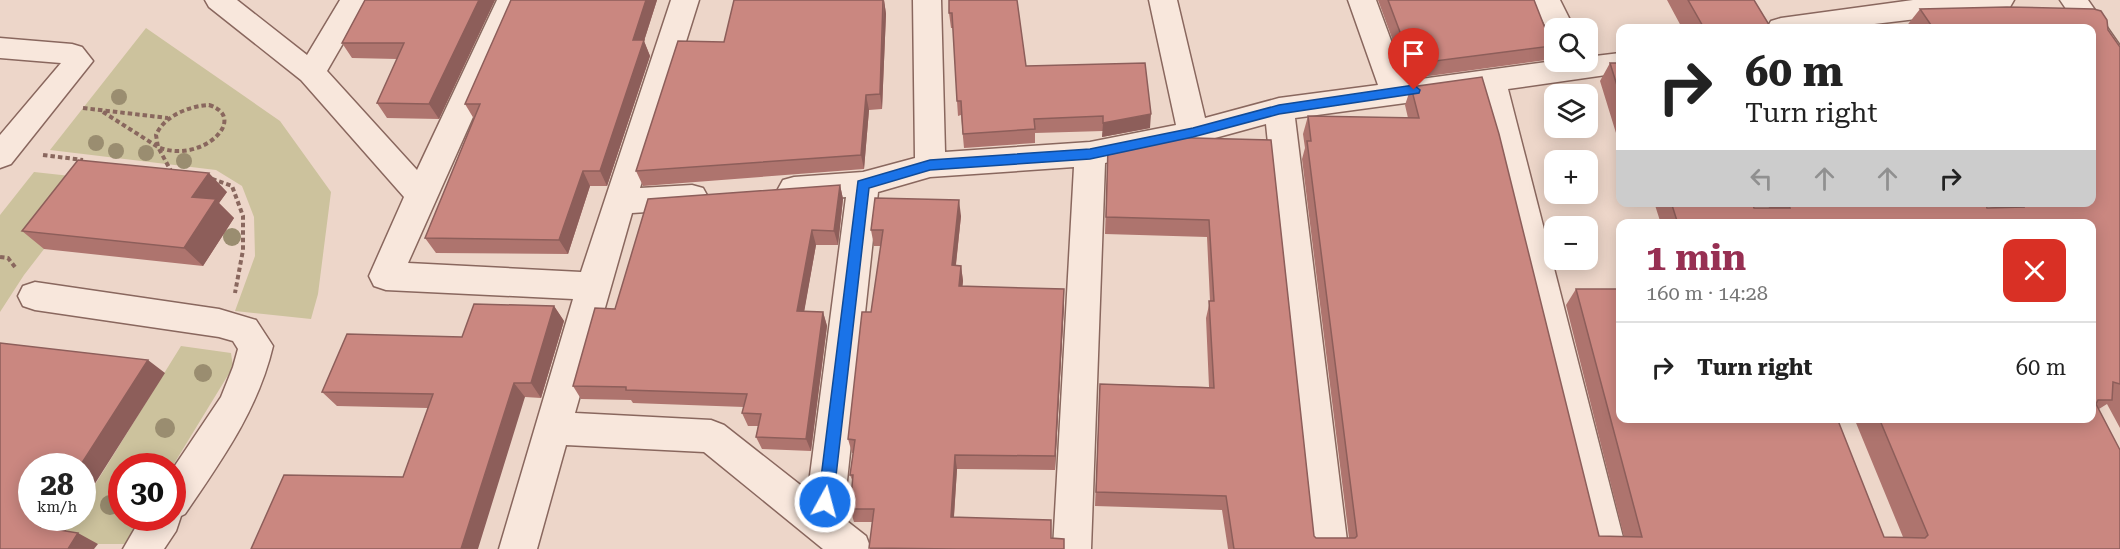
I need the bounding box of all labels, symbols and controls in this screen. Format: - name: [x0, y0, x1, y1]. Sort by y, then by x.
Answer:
- map controls: [1544, 18, 1598, 270]
- button: search: [1544, 18, 1598, 72]
- pin: [1388, 28, 1439, 90]
- icon: arrive: [1397, 37, 1430, 70]
- text: 60 m: [1745, 47, 1843, 96]
- icon: right: [1646, 48, 1724, 126]
- button: layers: [1544, 84, 1598, 138]
- text: Turn right: [1745, 97, 1878, 129]
- button: +: [1544, 150, 1598, 204]
- icon: left: [1745, 162, 1778, 195]
- icon: ahead: [1808, 162, 1841, 195]
- icon: ahead: [1871, 162, 1904, 195]
- icon: right: [1934, 162, 1967, 195]
- button: −: [1544, 216, 1598, 270]
- text: 1 min: [1646, 237, 1746, 279]
- button: close: [2003, 239, 2066, 302]
- text: 160 m · 14:28: [1646, 281, 1768, 305]
- icon: right: [1646, 351, 1679, 384]
- text: Turn right: [1697, 355, 1812, 380]
- text: 60 m: [2016, 355, 2066, 380]
- speed limit sign: 30: [108, 453, 186, 531]
- text: 28: [40, 467, 74, 502]
- position arrow: [793, 470, 857, 534]
- text: km/h: [37, 498, 77, 516]

